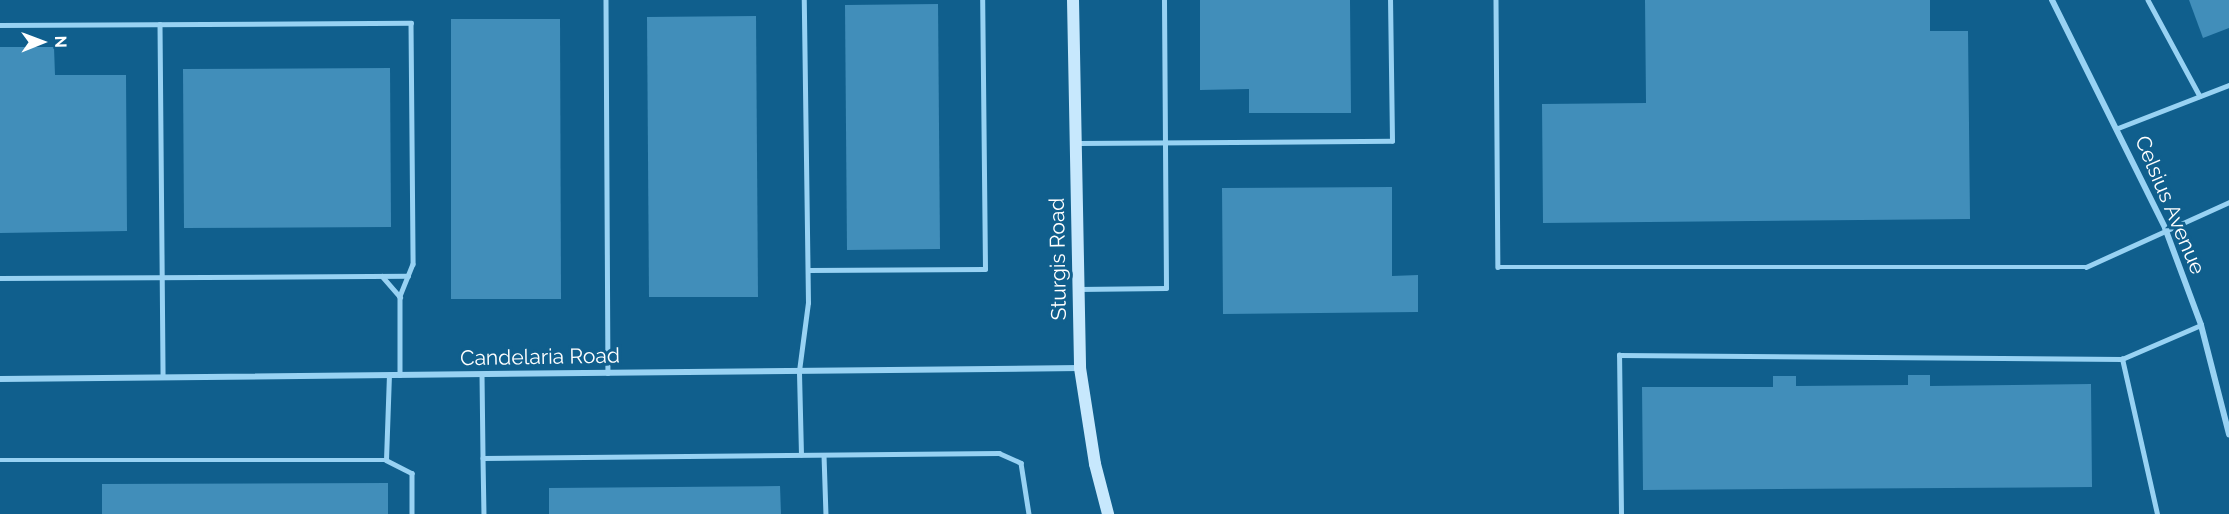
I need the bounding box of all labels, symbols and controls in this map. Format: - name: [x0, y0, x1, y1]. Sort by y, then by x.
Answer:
- north arrow: [12, 12, 72, 72]
- text: N: [51, 35, 70, 48]
- street label: Celsius Avenue: [2129, 132, 2211, 278]
- street label: Sturgis Road: [1044, 198, 1072, 320]
- street label: Candelaria Road: [460, 343, 620, 371]

